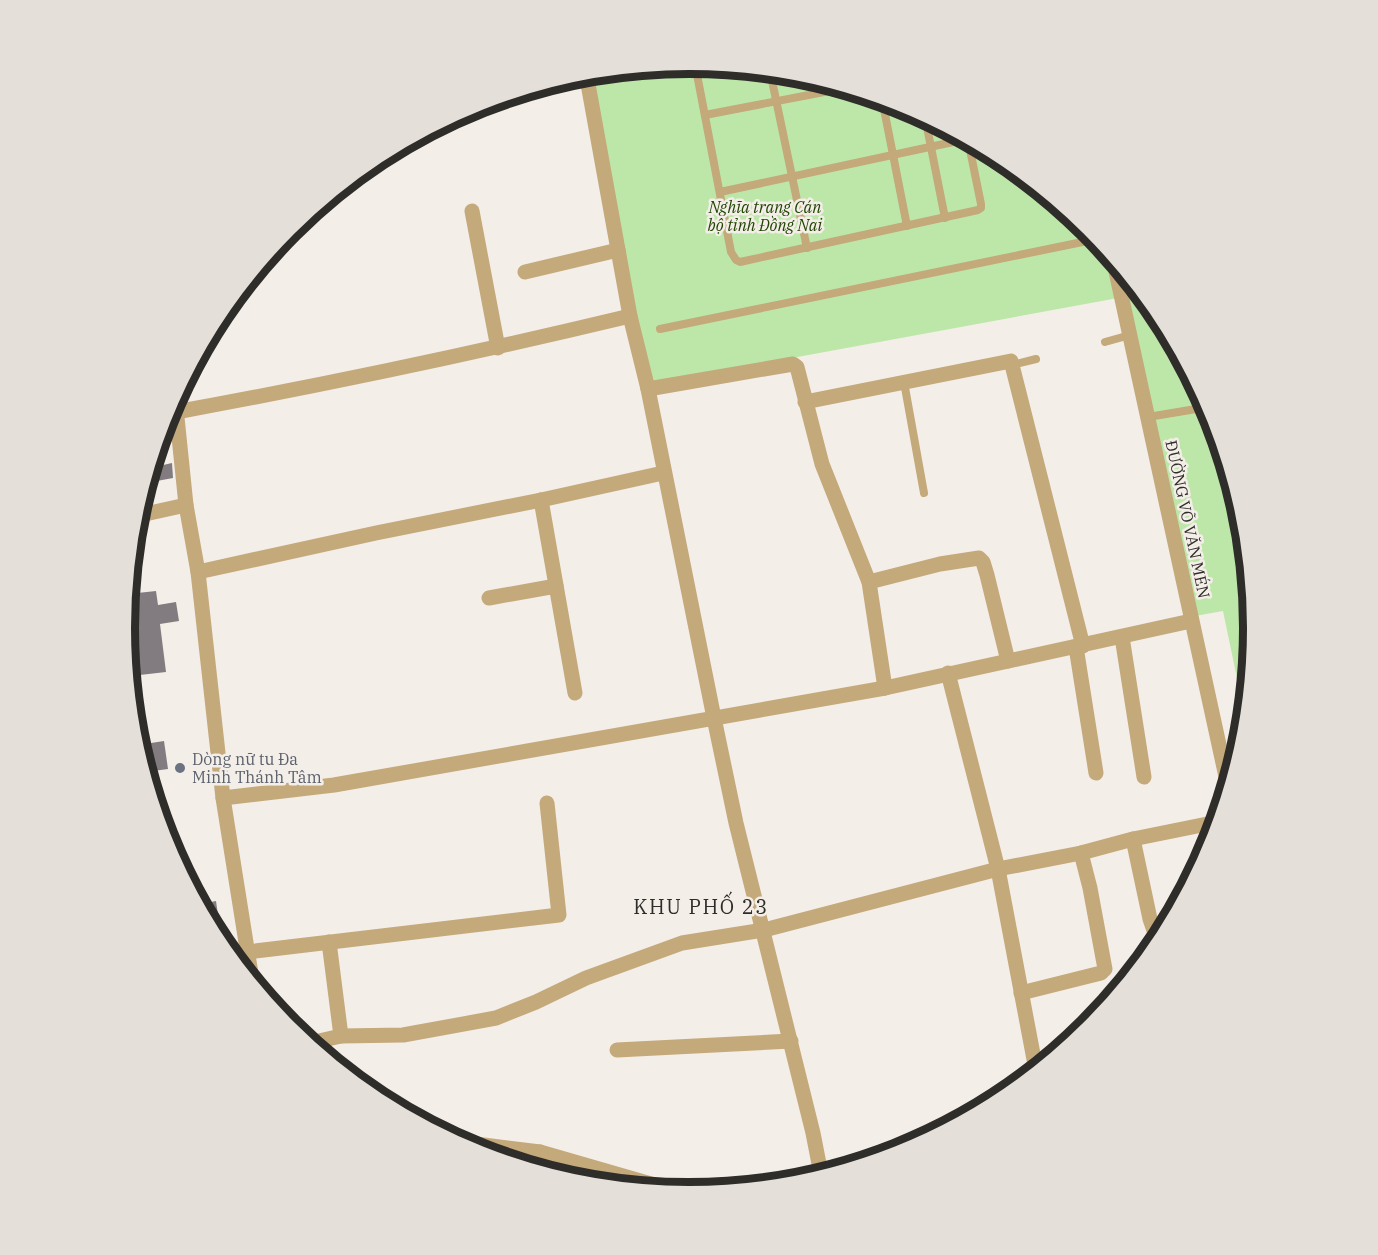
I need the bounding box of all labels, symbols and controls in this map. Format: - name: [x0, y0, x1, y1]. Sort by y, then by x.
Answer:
- park label: Nghĩa trang Cán bộ tỉnh Đồng Nai: [708, 197, 823, 235]
- street label: ĐƯỜNG VÕ VĂN MÉN: [1161, 438, 1216, 600]
- place label: Dòng nữ tu Đa Minh Thánh Tâm: [192, 749, 322, 787]
- marker: Dòng nữ tu Đa Minh Thánh Tâm: [173, 761, 187, 775]
- district label: KHU PHỐ 23: [633, 891, 769, 920]

